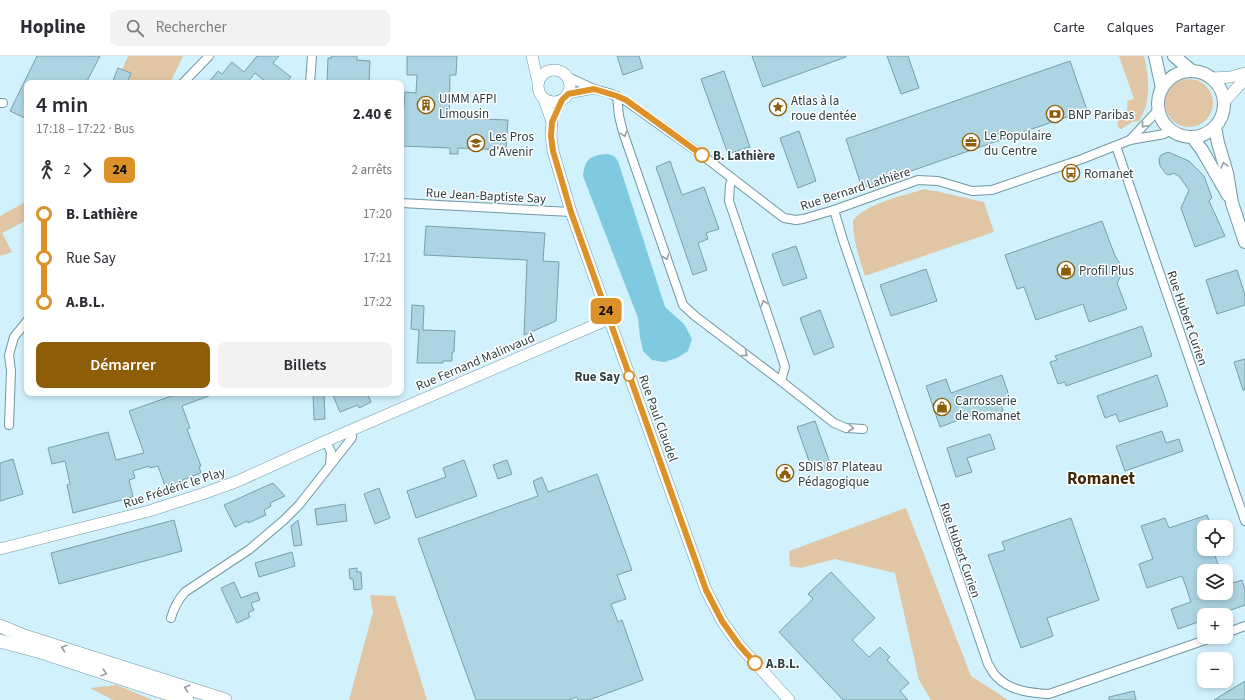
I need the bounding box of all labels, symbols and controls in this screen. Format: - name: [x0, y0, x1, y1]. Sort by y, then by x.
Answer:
- search box: [110, 10, 390, 46]
- text: Hopline: [20, 14, 86, 41]
- icon: search: [124, 17, 146, 39]
- text: Rechercher: [156, 17, 227, 38]
- text: Carte: [1053, 18, 1085, 38]
- text: Calques: [1107, 18, 1154, 38]
- text: Partager: [1176, 18, 1225, 38]
- text: 4 min: [36, 89, 88, 121]
- place label: UIMM AFPI Limousin: [439, 90, 497, 123]
- place label: Atlas à la roue dentée: [791, 92, 856, 125]
- building icon: UIMM AFPI Limousin: [416, 95, 436, 115]
- place icon: Atlas à la roue dentée: [768, 97, 788, 117]
- text: 2.40 €: [353, 104, 392, 125]
- bank icon: BNP Paribas: [1045, 104, 1065, 124]
- place label: BNP Paribas: [1068, 106, 1135, 124]
- text: 17:18 – 17:22 · Bus: [36, 120, 134, 138]
- one-way arrow: [1141, 120, 1149, 128]
- place label: Le Populaire du Centre: [984, 127, 1052, 160]
- place label: Les Pros d'Avenir: [489, 128, 534, 161]
- one-way arrow: [619, 131, 628, 138]
- office icon: Le Populaire du Centre: [961, 132, 981, 152]
- school or university icon: Les Pros d'Avenir: [466, 133, 486, 153]
- marker: B. Lathière: [694, 147, 710, 163]
- place label: B. Lathière: [713, 147, 775, 165]
- icon: walk: [36, 159, 58, 181]
- icon: forward: [76, 159, 98, 181]
- text: 24: [112, 160, 127, 180]
- text: 2: [64, 161, 70, 179]
- text: 2 arrêts: [351, 161, 392, 179]
- one-way arrow: [1221, 162, 1229, 168]
- street label: Rue Bernard Lathière: [798, 163, 913, 215]
- bus stop icon: Romanet: [1061, 163, 1081, 183]
- place label: Romanet: [1084, 165, 1134, 183]
- street label: Rue Jean-Baptiste Say: [425, 184, 547, 208]
- text: B. Lathière: [66, 204, 138, 225]
- text: 17:20: [363, 205, 392, 223]
- text: Rue Say: [66, 248, 116, 269]
- text: 17:21: [363, 249, 392, 267]
- one-way arrow: [662, 254, 670, 261]
- shop icon: Profil Plus: [1056, 260, 1076, 280]
- place label: Profil Plus: [1079, 262, 1134, 280]
- street label: Rue Hubert Curien: [1162, 268, 1212, 368]
- text: A.B.L.: [66, 292, 105, 313]
- text: 17:22: [363, 293, 392, 311]
- line badge: 24: [588, 298, 624, 324]
- one-way arrow: [760, 300, 769, 307]
- text: 24: [599, 301, 613, 321]
- street label: Rue Fernand Malinvaud: [413, 329, 538, 395]
- button: Démarrer: [36, 342, 210, 388]
- button: Billets: [218, 342, 392, 388]
- one-way arrow: [741, 350, 748, 357]
- place label: Rue Say: [574, 368, 620, 386]
- marker: Rue Say: [623, 370, 635, 382]
- street label: Rue Paul Claudel: [634, 372, 682, 464]
- place label: Carrosserie de Romanet: [955, 392, 1021, 425]
- shop icon: Carrosserie de Romanet: [932, 397, 952, 417]
- one-way arrow: [848, 423, 854, 432]
- place label: SDIS 87 Plateau Pédagogique: [798, 458, 883, 491]
- street label: Rue Frédéric le Play: [121, 463, 228, 513]
- public building icon: SDIS 87 Plateau Pédagogique: [775, 463, 795, 483]
- district label: Romanet: [1067, 467, 1136, 491]
- street label: Rue Hubert Curien: [935, 500, 985, 600]
- map controls: [1197, 520, 1233, 688]
- button: locate: [1197, 520, 1233, 556]
- button: layers: [1197, 564, 1233, 600]
- button: +: [1197, 608, 1233, 644]
- one-way arrow: [60, 644, 67, 653]
- button: −: [1197, 652, 1233, 688]
- marker: A.B.L.: [747, 655, 763, 671]
- place label: A.B.L.: [765, 655, 800, 673]
- one-way arrow: [101, 668, 108, 677]
- one-way arrow: [184, 684, 191, 693]

